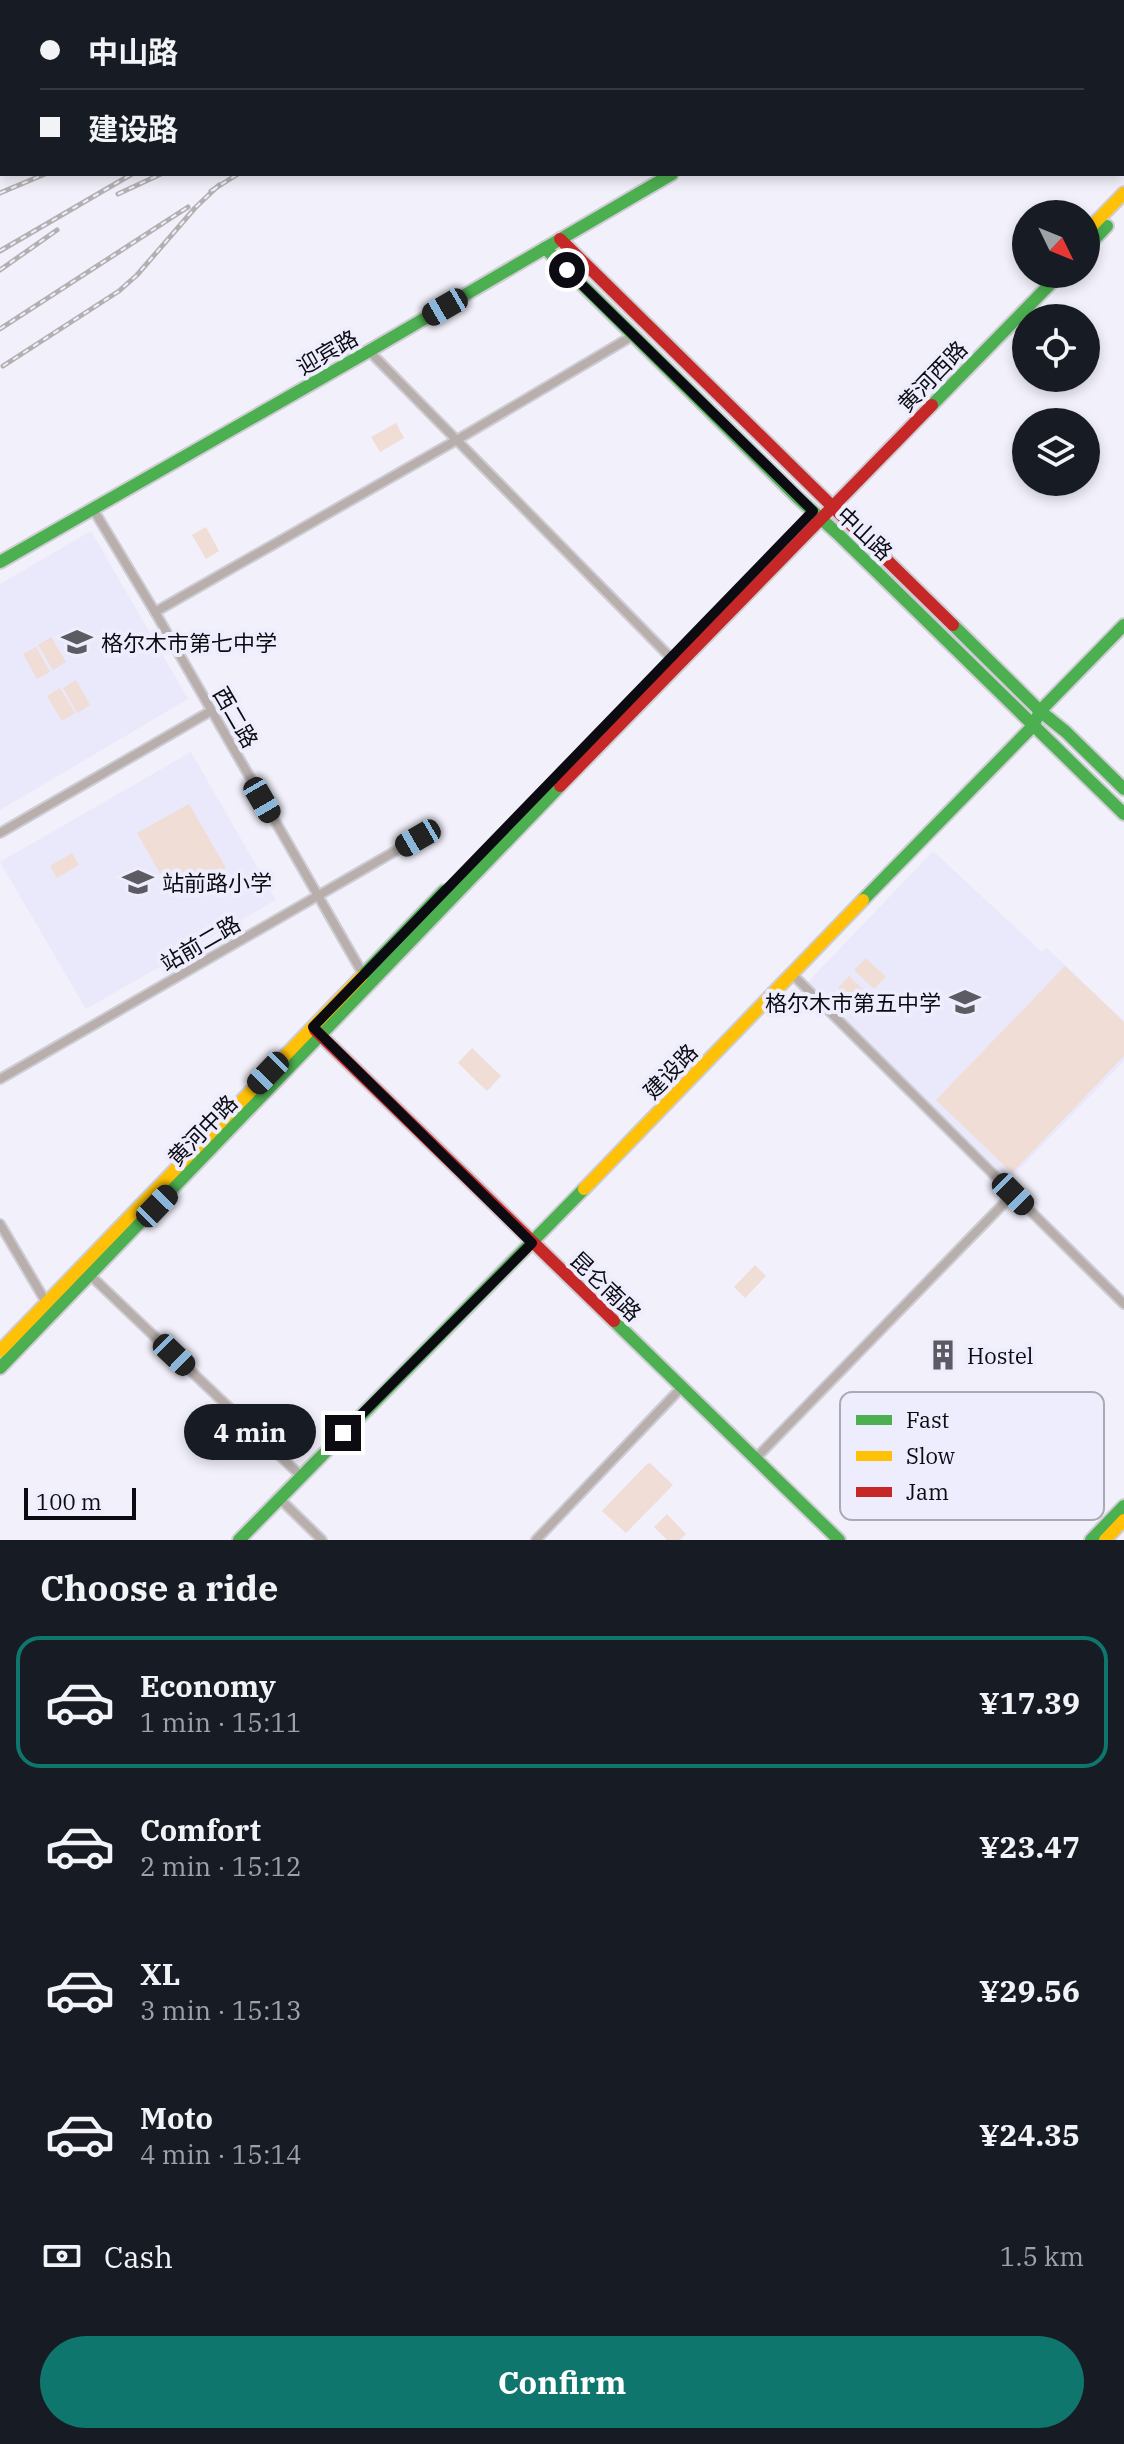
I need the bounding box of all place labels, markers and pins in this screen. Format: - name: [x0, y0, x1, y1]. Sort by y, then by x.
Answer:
- school or university icon: 格尔木市第七中学: [60, 625, 94, 659]
- place label: 格尔木市第七中学: [101, 628, 277, 657]
- school or university icon: 站前路小学: [121, 865, 155, 899]
- place label: 站前路小学: [162, 868, 272, 897]
- school or university icon: 格尔木市第五中学: [948, 985, 982, 1019]
- place label: 格尔木市第五中学: [765, 988, 941, 1017]
- building icon: Hostel: [926, 1338, 960, 1372]
- place label: Hostel: [967, 1341, 1033, 1370]

